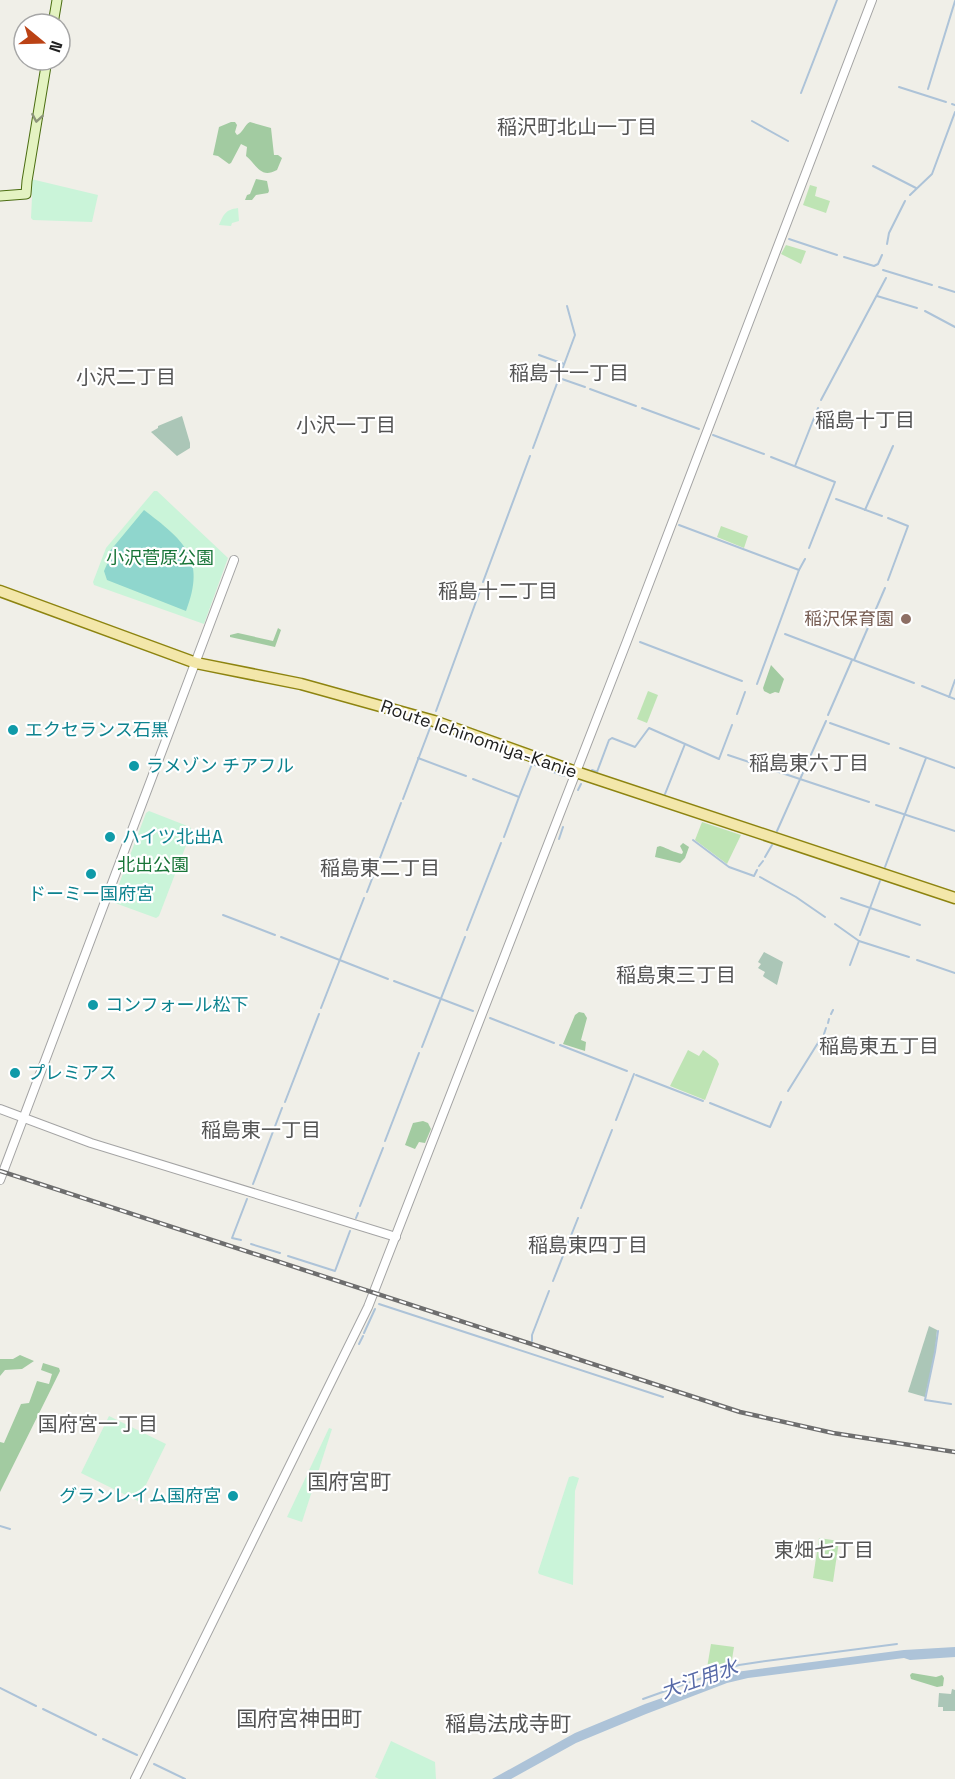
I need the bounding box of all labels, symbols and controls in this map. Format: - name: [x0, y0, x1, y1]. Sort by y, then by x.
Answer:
- north arrow: [12, 12, 72, 72]
- text: N: [44, 38, 67, 55]
- one-way arrow: [32, 113, 44, 122]
- district label: 稲沢町北山一丁目: [497, 114, 657, 140]
- district label: 稲島十一丁目: [509, 360, 629, 386]
- district label: 小沢二丁目: [76, 364, 176, 390]
- district label: 稲島十丁目: [815, 407, 915, 433]
- district label: 小沢一丁目: [296, 412, 396, 438]
- park label: 小沢菅原公園: [106, 546, 214, 569]
- district label: 稲島十二丁目: [438, 578, 558, 604]
- place label: 稲沢保育園: [804, 607, 894, 630]
- marker: 稲沢保育園: [899, 612, 913, 626]
- street label: Route Ichinomiya-Kanie: [378, 694, 580, 783]
- place label: エクセランス石黒: [25, 718, 169, 741]
- marker: エクセランス石黒: [6, 723, 20, 737]
- district label: 稲島東六丁目: [749, 750, 869, 776]
- place label: ラメゾン チアフル: [146, 754, 294, 777]
- marker: ラメゾン チアフル: [127, 759, 141, 773]
- place label: ハイツ北出A: [122, 825, 223, 848]
- marker: ハイツ北出A: [103, 830, 117, 844]
- park label: 北出公園: [117, 853, 189, 876]
- district label: 稲島東二丁目: [320, 855, 440, 881]
- marker: ドーミー国府宮: [84, 867, 98, 881]
- place label: ドーミー国府宮: [28, 882, 154, 905]
- district label: 稲島東三丁目: [616, 962, 736, 988]
- place label: コンフォール松下: [105, 993, 248, 1016]
- marker: コンフォール松下: [86, 998, 100, 1012]
- district label: 稲島東五丁目: [819, 1033, 939, 1059]
- place label: プレミアス: [27, 1061, 117, 1084]
- marker: プレミアス: [8, 1066, 22, 1080]
- district label: 稲島東一丁目: [201, 1117, 321, 1143]
- district label: 稲島東四丁目: [528, 1232, 648, 1258]
- district label: 国府宮一丁目: [38, 1411, 158, 1437]
- district label: 国府宮町: [307, 1468, 391, 1495]
- place label: グランレイム国府宮: [59, 1484, 221, 1507]
- marker: グランレイム国府宮: [226, 1489, 240, 1503]
- district label: 東畑七丁目: [774, 1537, 874, 1563]
- water label: 大江用水: [657, 1653, 743, 1704]
- district label: 国府宮神田町: [236, 1705, 362, 1732]
- district label: 稲島法成寺町: [445, 1710, 571, 1737]

